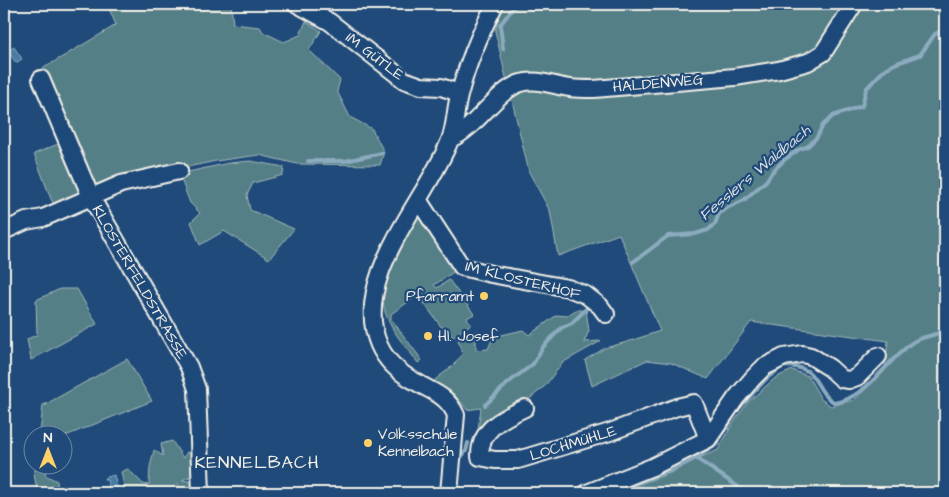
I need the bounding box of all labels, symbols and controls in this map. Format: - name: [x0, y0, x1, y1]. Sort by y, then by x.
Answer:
- street label: IM GÜTLE: [341, 28, 408, 85]
- street label: HALDENWEG: [612, 69, 705, 98]
- water label: Fesslers Waldbach: [694, 119, 816, 226]
- street label: KLOSTERFELDSTRASSE: [87, 201, 192, 363]
- street label: IM KLOSTERHOF: [463, 256, 583, 305]
- place label: Pfarramt: [406, 286, 474, 307]
- marker: Pfarramt: [478, 290, 490, 302]
- place label: Hl. Josef: [438, 326, 499, 347]
- marker: Hl. Josef: [422, 330, 434, 342]
- street label: LOCHMÜHLE: [527, 420, 619, 467]
- north arrow: [22, 424, 72, 474]
- place label: Volksschule Kennelbach: [378, 424, 457, 462]
- text: N: [44, 428, 53, 448]
- marker: Volksschule Kennelbach: [362, 437, 374, 449]
- district label: KENNELBACH: [194, 450, 320, 475]

